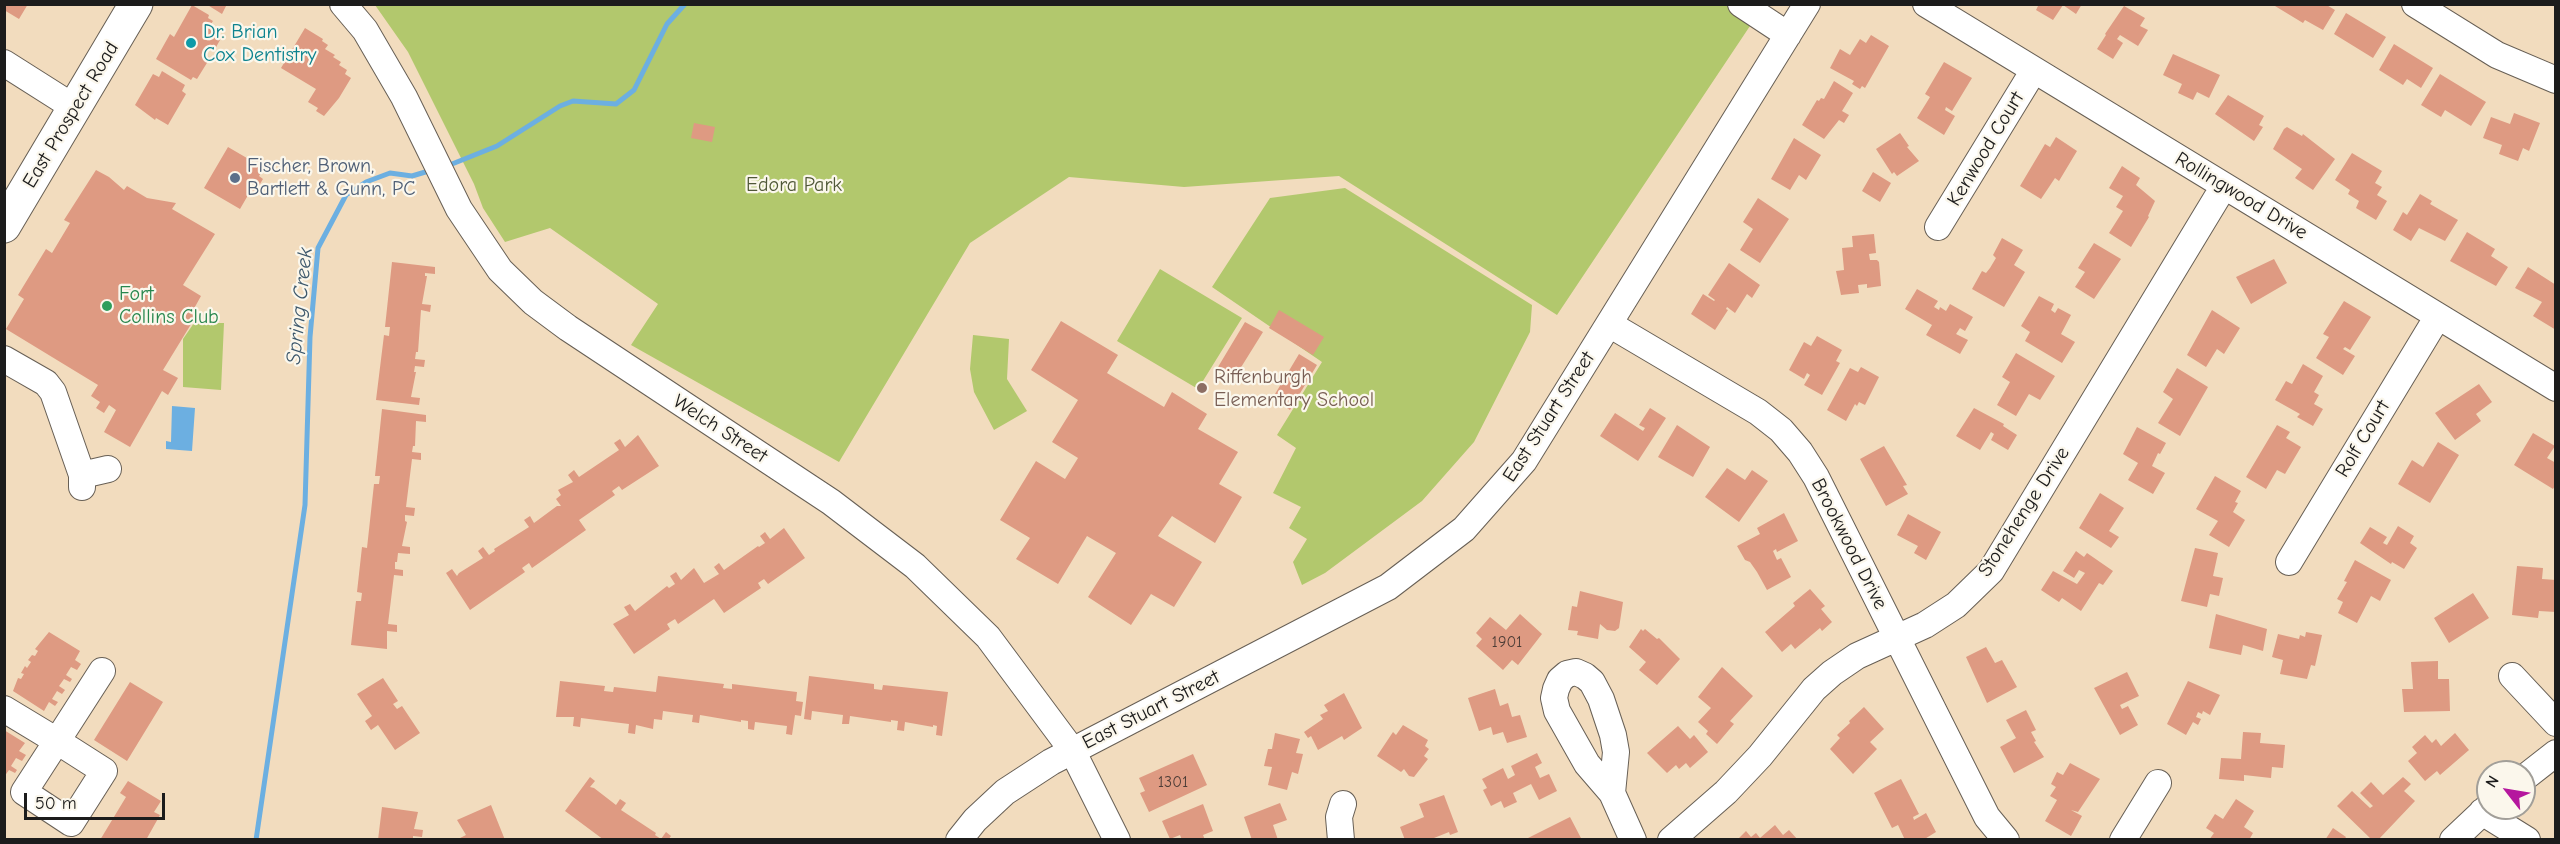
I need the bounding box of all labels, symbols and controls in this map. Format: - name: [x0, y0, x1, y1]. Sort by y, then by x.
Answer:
- place label: Dr. Brian Cox Dentistry: [203, 20, 316, 67]
- marker: Dr. Brian Cox Dentistry: [184, 36, 198, 50]
- street label: East Prospect Road: [18, 37, 124, 193]
- street label: Kenwood Court: [1942, 88, 2030, 210]
- street label: Rollingwood Drive: [2170, 147, 2312, 245]
- place label: Fischer, Brown, Bartlett & Gunn, PC: [247, 154, 416, 201]
- marker: Fischer, Brown, Bartlett & Gunn, PC: [228, 171, 242, 185]
- park label: Edora Park: [746, 173, 842, 197]
- water label: Spring Creek: [281, 246, 319, 366]
- place label: Fort Collins Club: [119, 282, 219, 329]
- marker: Fort Collins Club: [100, 299, 114, 313]
- street label: East Stuart Street: [1498, 347, 1600, 487]
- place label: Riffenburgh Elementary School: [1214, 365, 1374, 412]
- marker: Riffenburgh Elementary School: [1195, 381, 1209, 395]
- street label: Welch Street: [668, 390, 772, 468]
- street label: Rolf Court: [2331, 396, 2395, 482]
- street label: Stonehenge Drive: [1973, 443, 2075, 581]
- street label: Brookwood Drive: [1806, 474, 1892, 614]
- house number: 1901: [1492, 632, 1522, 652]
- street label: East Stuart Street: [1078, 665, 1224, 755]
- north arrow: [2476, 760, 2536, 820]
- house number: 1301: [1158, 772, 1188, 792]
- text: N: [2482, 773, 2503, 791]
- scale bar: [27, 781, 168, 819]
- text: 50 m: [35, 793, 77, 814]

